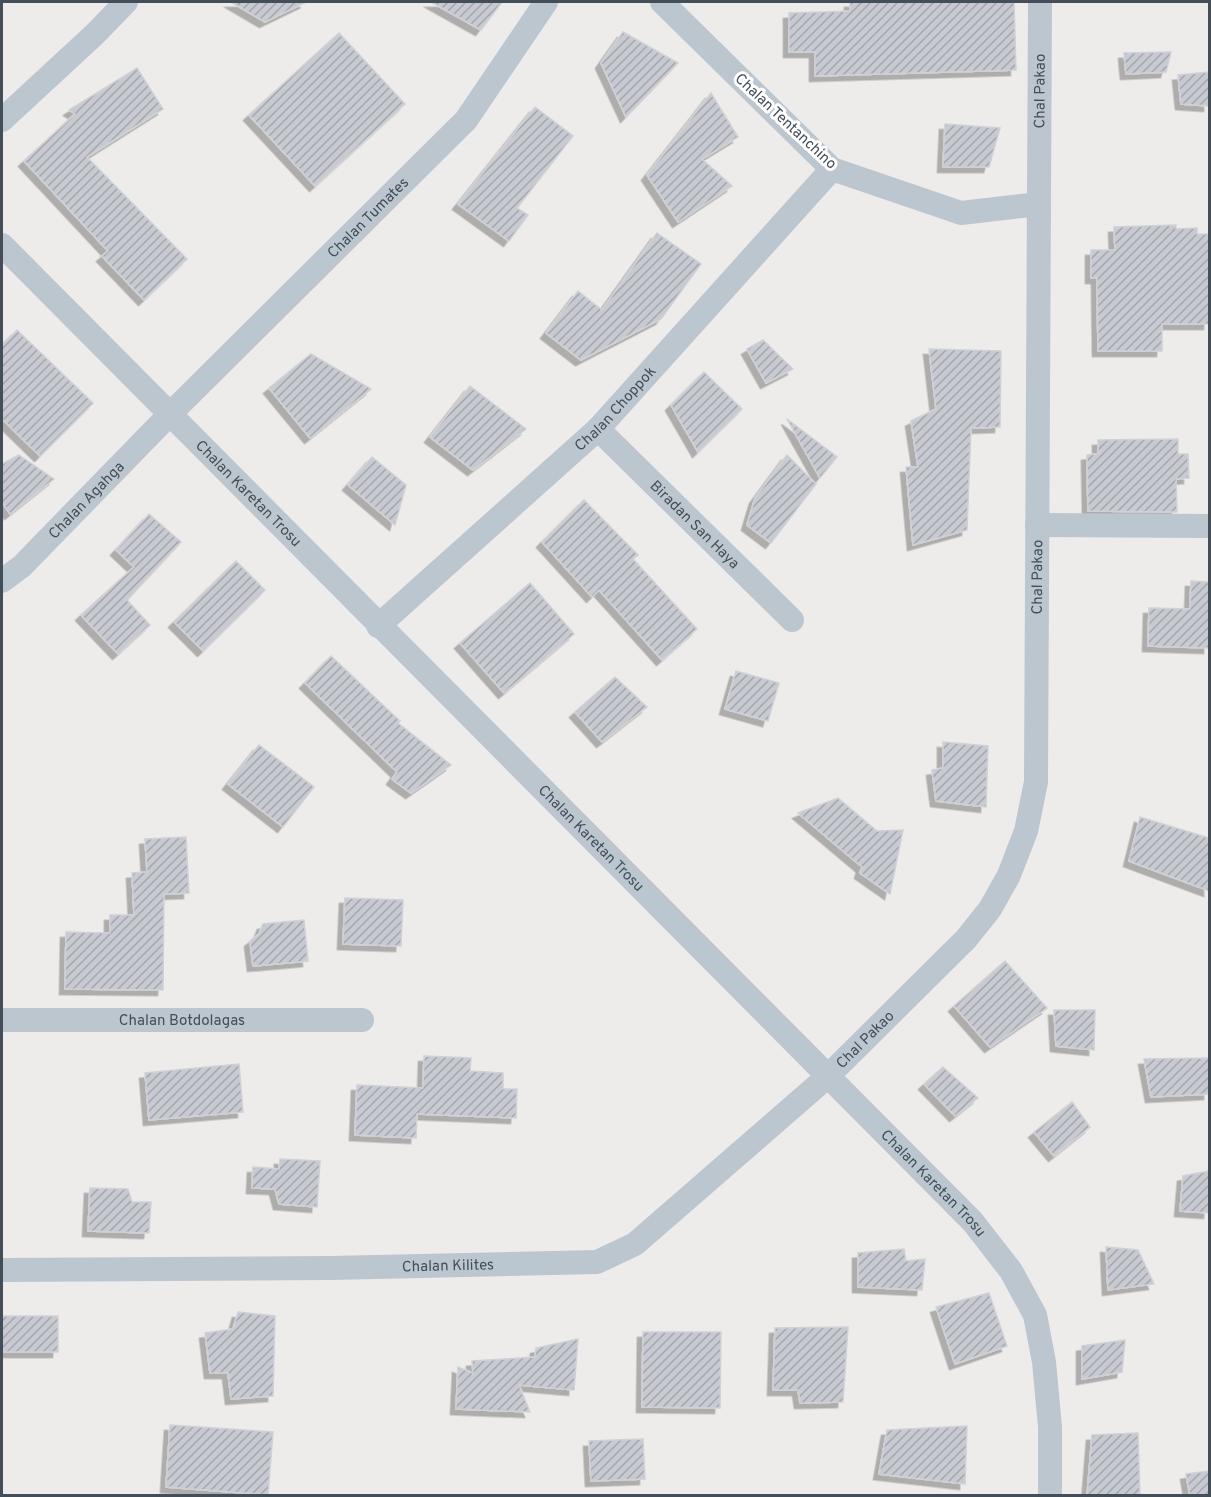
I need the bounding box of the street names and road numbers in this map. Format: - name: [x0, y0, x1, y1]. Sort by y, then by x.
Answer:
- street label: Chal Pakao: [1031, 54, 1051, 128]
- street label: Chalan Tentanchino: [730, 70, 840, 174]
- street label: Chalan Tumates: [324, 174, 414, 263]
- street label: Chalan Choppok: [571, 363, 661, 456]
- street label: Chalan Karetan Trosu: [191, 437, 305, 552]
- street label: Chalan Agahga: [45, 458, 129, 544]
- street label: Biradan San Haya: [645, 477, 743, 574]
- street label: Chal Pakao: [1029, 540, 1048, 614]
- street label: Chalan Karetan Trosu: [533, 782, 647, 896]
- street label: Chal Pakao: [833, 1007, 899, 1074]
- street label: Chalan Botdolagas: [119, 1012, 245, 1031]
- street label: Chalan Karetan Trosu: [876, 1126, 989, 1241]
- street label: Chalan Kilites: [402, 1256, 494, 1277]

